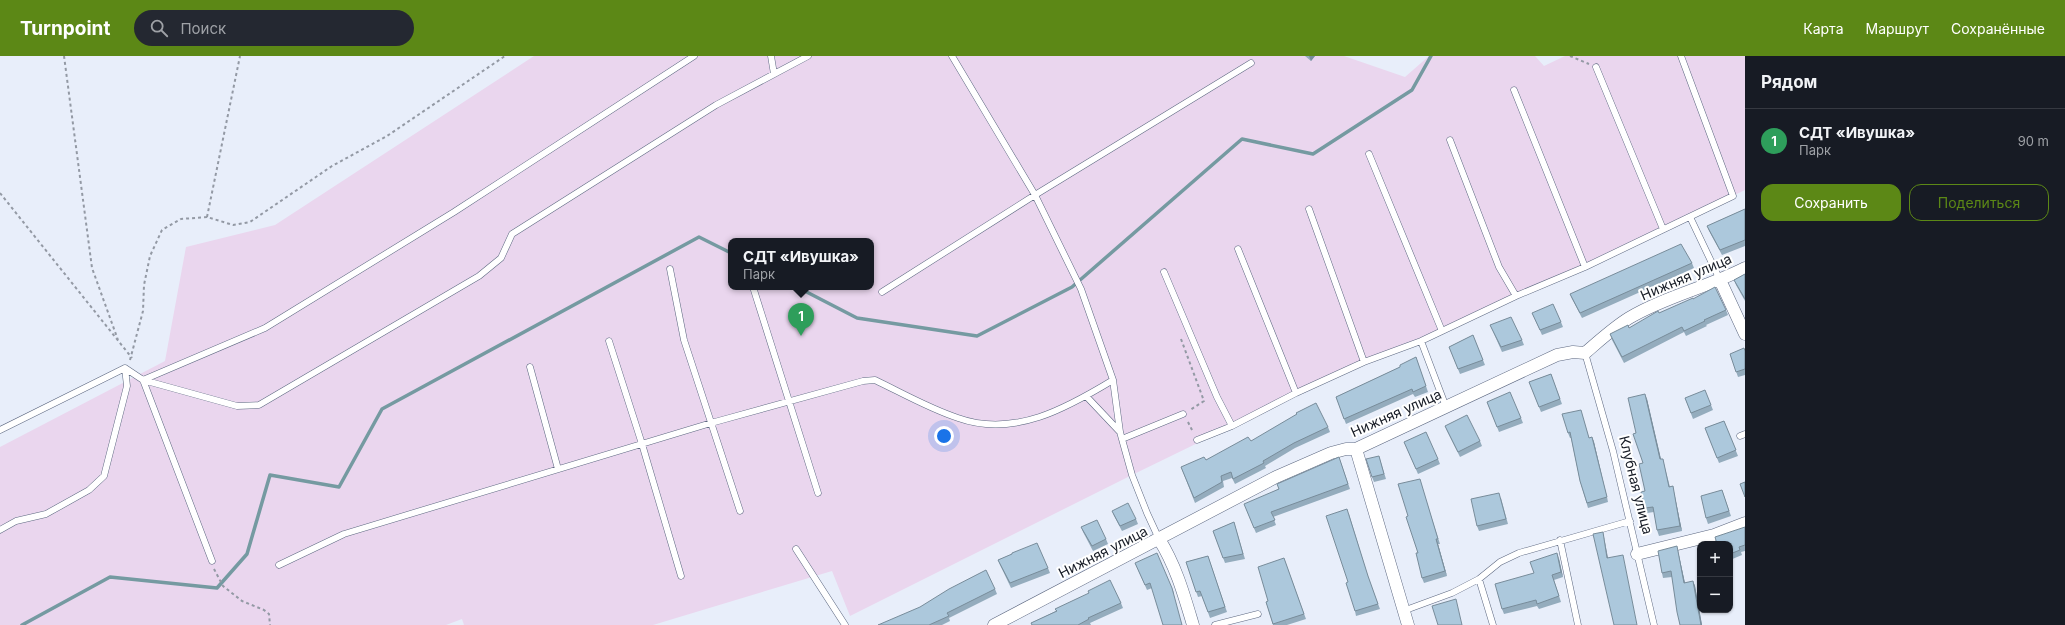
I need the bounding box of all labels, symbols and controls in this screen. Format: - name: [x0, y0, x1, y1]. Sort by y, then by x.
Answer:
- search box: [134, 10, 414, 46]
- text: Turnpoint: [20, 17, 110, 40]
- icon: search: [148, 17, 170, 39]
- text: Поиск: [180, 19, 226, 38]
- text: Карта: [1803, 20, 1844, 37]
- text: Маршрут: [1866, 20, 1929, 37]
- text: Сохранённые: [1951, 20, 2045, 37]
- text: Рядом: [1761, 72, 1817, 92]
- text: СДТ «Ивушка»: [1799, 123, 1915, 142]
- text: 1: [1771, 133, 1777, 149]
- text: 90 m: [2018, 133, 2049, 149]
- text: Парк: [1799, 142, 1831, 158]
- button: Сохранить: [1761, 184, 1901, 221]
- button: Поделиться: [1909, 184, 2049, 221]
- popup: [728, 238, 874, 290]
- text: СДТ «Ивушка»: [743, 247, 859, 266]
- street label: Нижняя улица: [1638, 250, 1734, 303]
- text: Парк: [743, 266, 775, 282]
- pin: 1: [788, 303, 814, 336]
- street label: Нижняя улица: [1348, 385, 1444, 440]
- your location: [934, 426, 954, 446]
- street label: Клубная улица: [1616, 434, 1657, 536]
- street label: Нижняя улица: [1055, 522, 1150, 581]
- map controls: [1697, 541, 1733, 613]
- button: +: [1697, 541, 1733, 577]
- button: −: [1697, 577, 1733, 613]

